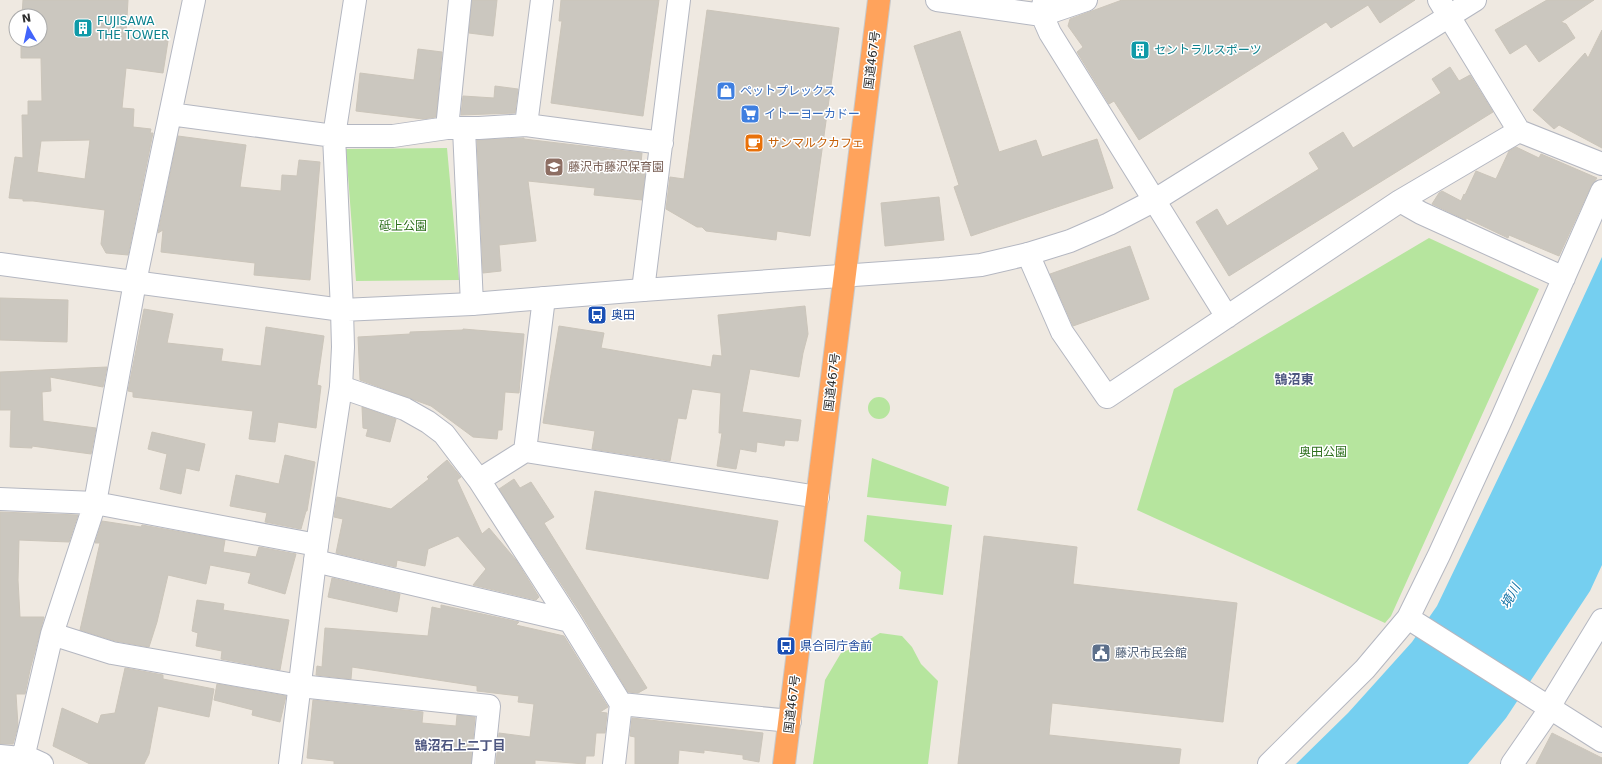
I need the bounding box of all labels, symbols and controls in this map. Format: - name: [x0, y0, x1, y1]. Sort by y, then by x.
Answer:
- north arrow: [8, 8, 48, 48]
- text: N: [21, 11, 32, 26]
- place label: FUJISAWA THE TOWER: [96, 14, 169, 42]
- building icon: FUJISAWA THE TOWER: [72, 17, 94, 39]
- street label: 国道467号: [861, 30, 883, 90]
- building icon: セントラルスポーツ: [1129, 39, 1151, 61]
- place label: セントラルスポーツ: [1154, 43, 1262, 57]
- shop icon: ペットプレックス: [715, 80, 737, 102]
- place label: ペットプレックス: [740, 84, 836, 98]
- supermarket icon: イトーヨーカドー: [739, 103, 761, 125]
- place label: イトーヨーカドー: [764, 107, 860, 121]
- cafe icon: サンマルクカフェ: [743, 132, 765, 154]
- place label: サンマルクカフェ: [768, 136, 864, 150]
- school or university icon: 藤沢市藤沢保育園: [543, 156, 565, 178]
- place label: 藤沢市藤沢保育園: [568, 160, 664, 174]
- park label: 砥上公園: [379, 219, 427, 233]
- bus stop icon: 奥田: [586, 304, 608, 326]
- place label: 奥田: [611, 308, 635, 322]
- street label: 国道467号: [821, 352, 843, 412]
- district label: 鵠沼東: [1274, 372, 1314, 387]
- park label: 奥田公園: [1299, 445, 1347, 459]
- water label: 境川: [1498, 579, 1524, 611]
- bus stop icon: 県合同庁舎前: [775, 635, 797, 657]
- place label: 県合同庁舎前: [800, 639, 872, 653]
- public building icon: 藤沢市民会館: [1090, 642, 1112, 664]
- place label: 藤沢市民会館: [1115, 646, 1187, 660]
- street label: 国道467号: [781, 674, 803, 734]
- district label: 鵠沼石上二丁目: [414, 738, 506, 753]

